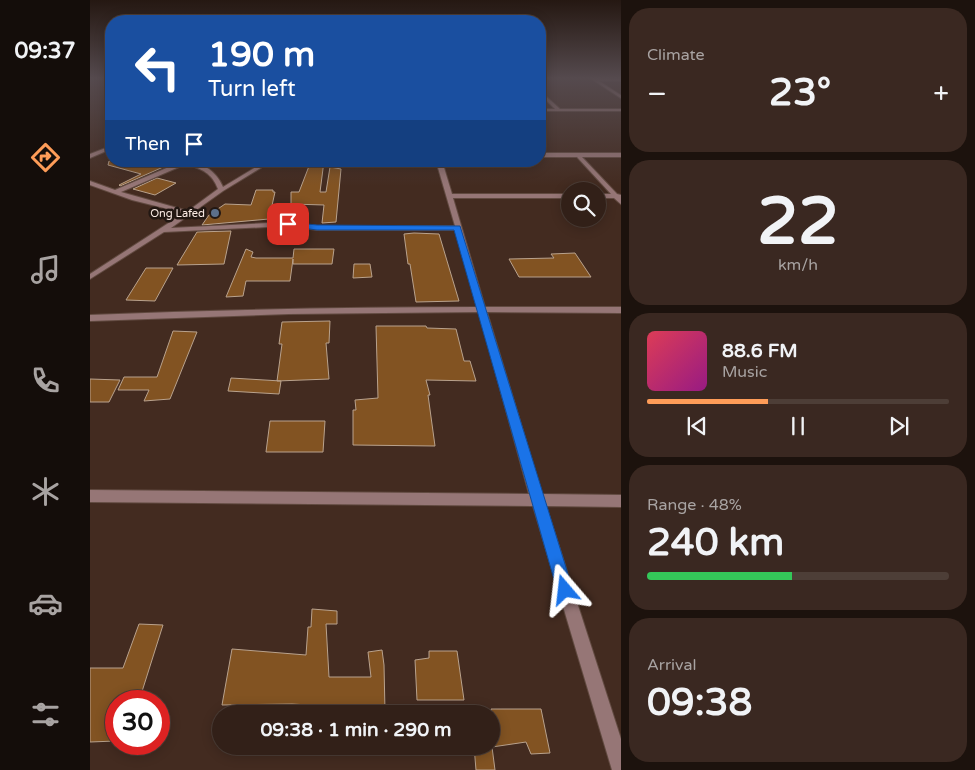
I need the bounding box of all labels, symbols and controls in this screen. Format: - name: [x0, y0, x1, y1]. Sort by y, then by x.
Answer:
- text: 190 m: [208, 34, 315, 76]
- icon: left: [125, 35, 190, 100]
- text: 09:37: [15, 38, 75, 64]
- text: Climate: [647, 45, 705, 65]
- text: 23°: [769, 70, 831, 116]
- text: Turn left: [208, 76, 296, 102]
- text: −: [647, 77, 667, 111]
- text: +: [933, 77, 949, 111]
- icon: arrive: [180, 130, 208, 158]
- text: Then: [125, 133, 170, 155]
- icon: directions: [28, 140, 63, 175]
- map controls: [561, 182, 606, 227]
- button: search: [561, 182, 606, 227]
- text: 22: [757, 183, 839, 262]
- pin: [267, 203, 309, 245]
- place label: Ong Lafed: [150, 207, 205, 220]
- marker: Ong Lafed: [209, 207, 221, 219]
- icon: arrive: [274, 210, 302, 238]
- icon: music: [28, 252, 63, 287]
- text: km/h: [778, 255, 818, 275]
- text: 88.6 FM: [722, 340, 798, 362]
- text: Music: [722, 362, 767, 382]
- icon: phone: [28, 363, 63, 398]
- icon: previous: [683, 412, 711, 440]
- icon: pause: [784, 412, 812, 440]
- icon: next: [885, 412, 913, 440]
- icon: climate: [28, 474, 63, 509]
- text: Range · 48%: [647, 495, 742, 515]
- text: 240 km: [647, 520, 784, 566]
- position arrow: [538, 563, 590, 615]
- icon: car: [28, 586, 63, 621]
- text: Arrival: [647, 655, 696, 675]
- text: 09:38: [647, 680, 752, 726]
- speed limit sign: 30: [105, 690, 170, 755]
- icon: filters: [28, 697, 63, 732]
- text: 09:38 · 1 min · 290 m: [260, 719, 452, 741]

